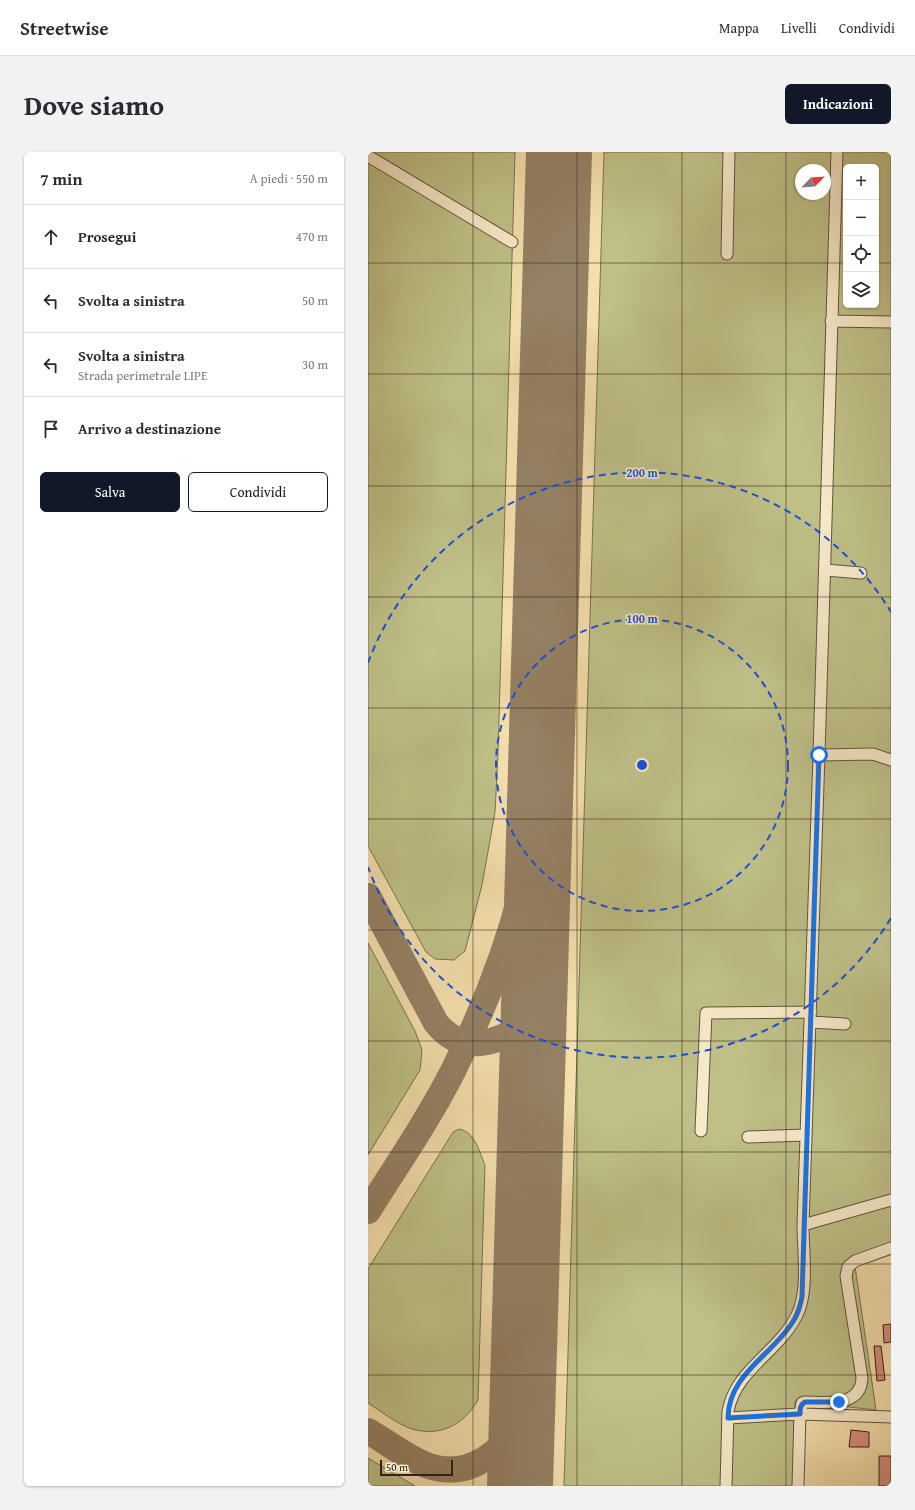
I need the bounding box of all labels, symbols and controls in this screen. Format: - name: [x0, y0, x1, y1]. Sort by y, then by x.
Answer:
- text: Streetwise: [20, 14, 109, 42]
- text: Mappa: [719, 18, 759, 38]
- text: Livelli: [781, 18, 817, 38]
- text: Condividi: [839, 18, 895, 38]
- text: Dove siamo: [24, 84, 164, 125]
- button: Indicazioni: [785, 84, 891, 124]
- north arrow: [795, 164, 831, 200]
- map controls: [843, 164, 879, 308]
- button: +: [843, 164, 879, 200]
- text: 7 min: [40, 166, 82, 191]
- text: A piedi · 550 m: [250, 169, 328, 188]
- button: −: [843, 200, 879, 236]
- icon: ahead: [40, 226, 62, 248]
- text: Prosegui: [78, 226, 136, 247]
- text: 470 m: [296, 227, 328, 246]
- button: locate: [843, 236, 879, 272]
- button: layers: [843, 272, 879, 308]
- icon: left: [40, 290, 62, 312]
- text: Svolta a sinistra: [78, 290, 185, 311]
- text: 50 m: [302, 291, 328, 310]
- text: Svolta a sinistra: [78, 345, 185, 366]
- icon: left: [40, 354, 62, 376]
- text: 30 m: [302, 355, 328, 374]
- text: Strada perimetrale LIPE: [78, 366, 208, 385]
- icon: arrive: [40, 418, 62, 440]
- text: Arrivo a destinazione: [78, 418, 221, 439]
- text: 200 m: [626, 464, 659, 481]
- button: Salva: [40, 472, 180, 512]
- button: Condividi: [188, 472, 328, 512]
- text: 100 m: [626, 610, 659, 627]
- route start: [810, 746, 828, 764]
- centre of rings: [635, 758, 649, 772]
- route end: [830, 1393, 848, 1411]
- scale bar: [380, 1458, 453, 1477]
- text: 50 m: [386, 1459, 408, 1475]

